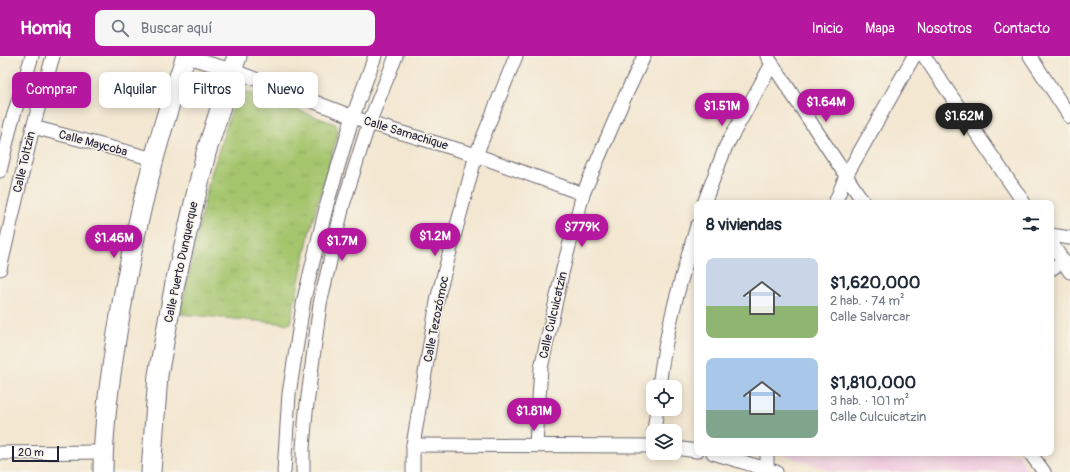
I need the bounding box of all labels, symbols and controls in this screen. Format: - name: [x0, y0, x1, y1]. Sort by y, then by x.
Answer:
- search box: [95, 10, 375, 46]
- text: Homiq: [20, 16, 71, 40]
- icon: search: [109, 17, 131, 39]
- text: Buscar aquí: [141, 19, 213, 38]
- text: Inicio: [812, 20, 843, 37]
- text: Mapa: [865, 20, 895, 37]
- text: Nosotros: [917, 20, 972, 37]
- text: Contacto: [994, 20, 1050, 37]
- chip: Comprar: [12, 72, 91, 108]
- chip: Alquilar: [99, 72, 171, 108]
- chip: Filtros: [179, 72, 245, 108]
- chip: Nuevo: [253, 72, 318, 108]
- pin: $1.64M: [793, 89, 859, 123]
- pin: $1.51M: [689, 93, 755, 127]
- text: $1.64M: [806, 94, 846, 110]
- text: $1.51M: [704, 98, 740, 114]
- pin: $1.62M: [931, 103, 997, 137]
- text: $1.62M: [944, 108, 984, 124]
- street label: Calle Samachique: [362, 114, 450, 153]
- street label: Calle Maycoba: [57, 127, 129, 160]
- street label: Calle Toltzin: [10, 130, 39, 194]
- street label: Calle Puerto Dunquerque: [161, 200, 202, 324]
- icon: filters: [1020, 213, 1042, 235]
- pin: $779K: [554, 214, 610, 248]
- text: 8 viviendas: [706, 214, 782, 235]
- text: $779K: [564, 219, 600, 235]
- pin: $1.2M: [407, 223, 463, 257]
- pin: $1.46M: [81, 225, 147, 259]
- pin: $1.7M: [314, 228, 370, 262]
- text: $1.2M: [419, 228, 451, 244]
- text: $1.46M: [94, 230, 134, 246]
- text: $1.7M: [326, 233, 358, 249]
- street label: Calle Culcuicatzin: [536, 270, 571, 360]
- text: $1,620,000: [830, 272, 920, 293]
- icon: home: [738, 274, 786, 322]
- street label: Calle Tezozómoc: [421, 275, 452, 364]
- text: 2 hab. · 74 m²: [830, 293, 905, 309]
- text: Calle Salvarcar: [830, 309, 910, 325]
- text: $1,810,000: [830, 372, 916, 393]
- icon: home: [738, 374, 786, 422]
- map controls: [646, 380, 682, 460]
- button: locate: [646, 380, 682, 416]
- text: 3 hab. · 101 m²: [830, 393, 909, 409]
- pin: $1.81M: [501, 398, 567, 432]
- text: $1.81M: [516, 403, 552, 419]
- text: Calle Culcuicatzin: [830, 409, 926, 425]
- button: layers: [646, 424, 682, 460]
- scale bar: [12, 444, 59, 463]
- text: 20 m: [18, 446, 44, 459]

